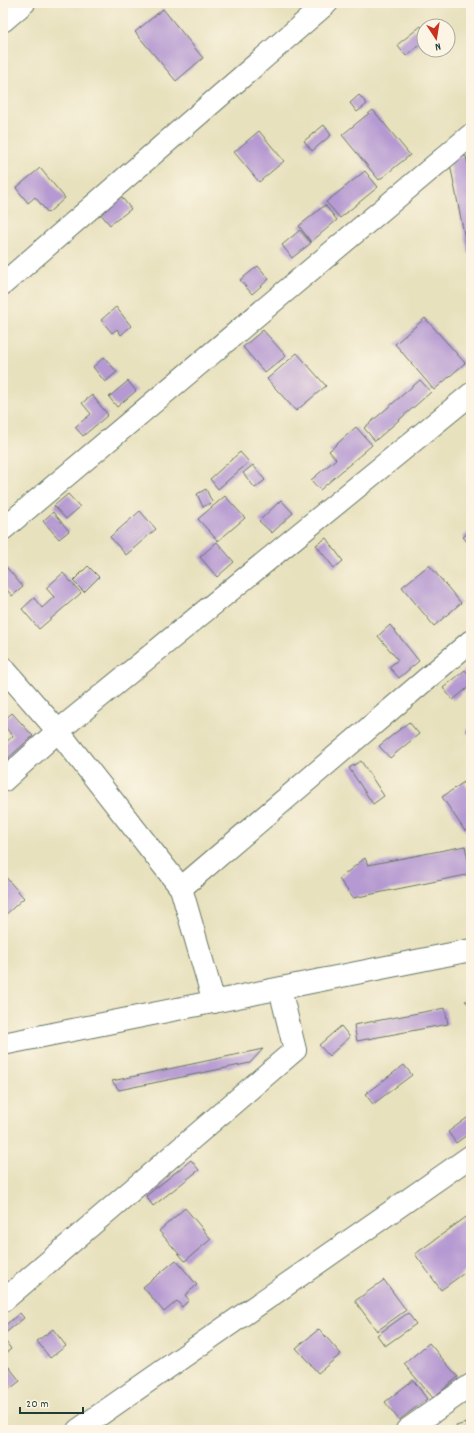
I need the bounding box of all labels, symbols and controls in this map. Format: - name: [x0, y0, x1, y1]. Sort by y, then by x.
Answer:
- north arrow: [416, 18, 456, 58]
- text: N: [433, 37, 442, 54]
- scale bar: [20, 1389, 83, 1415]
- text: 20 m: [26, 1396, 49, 1413]

